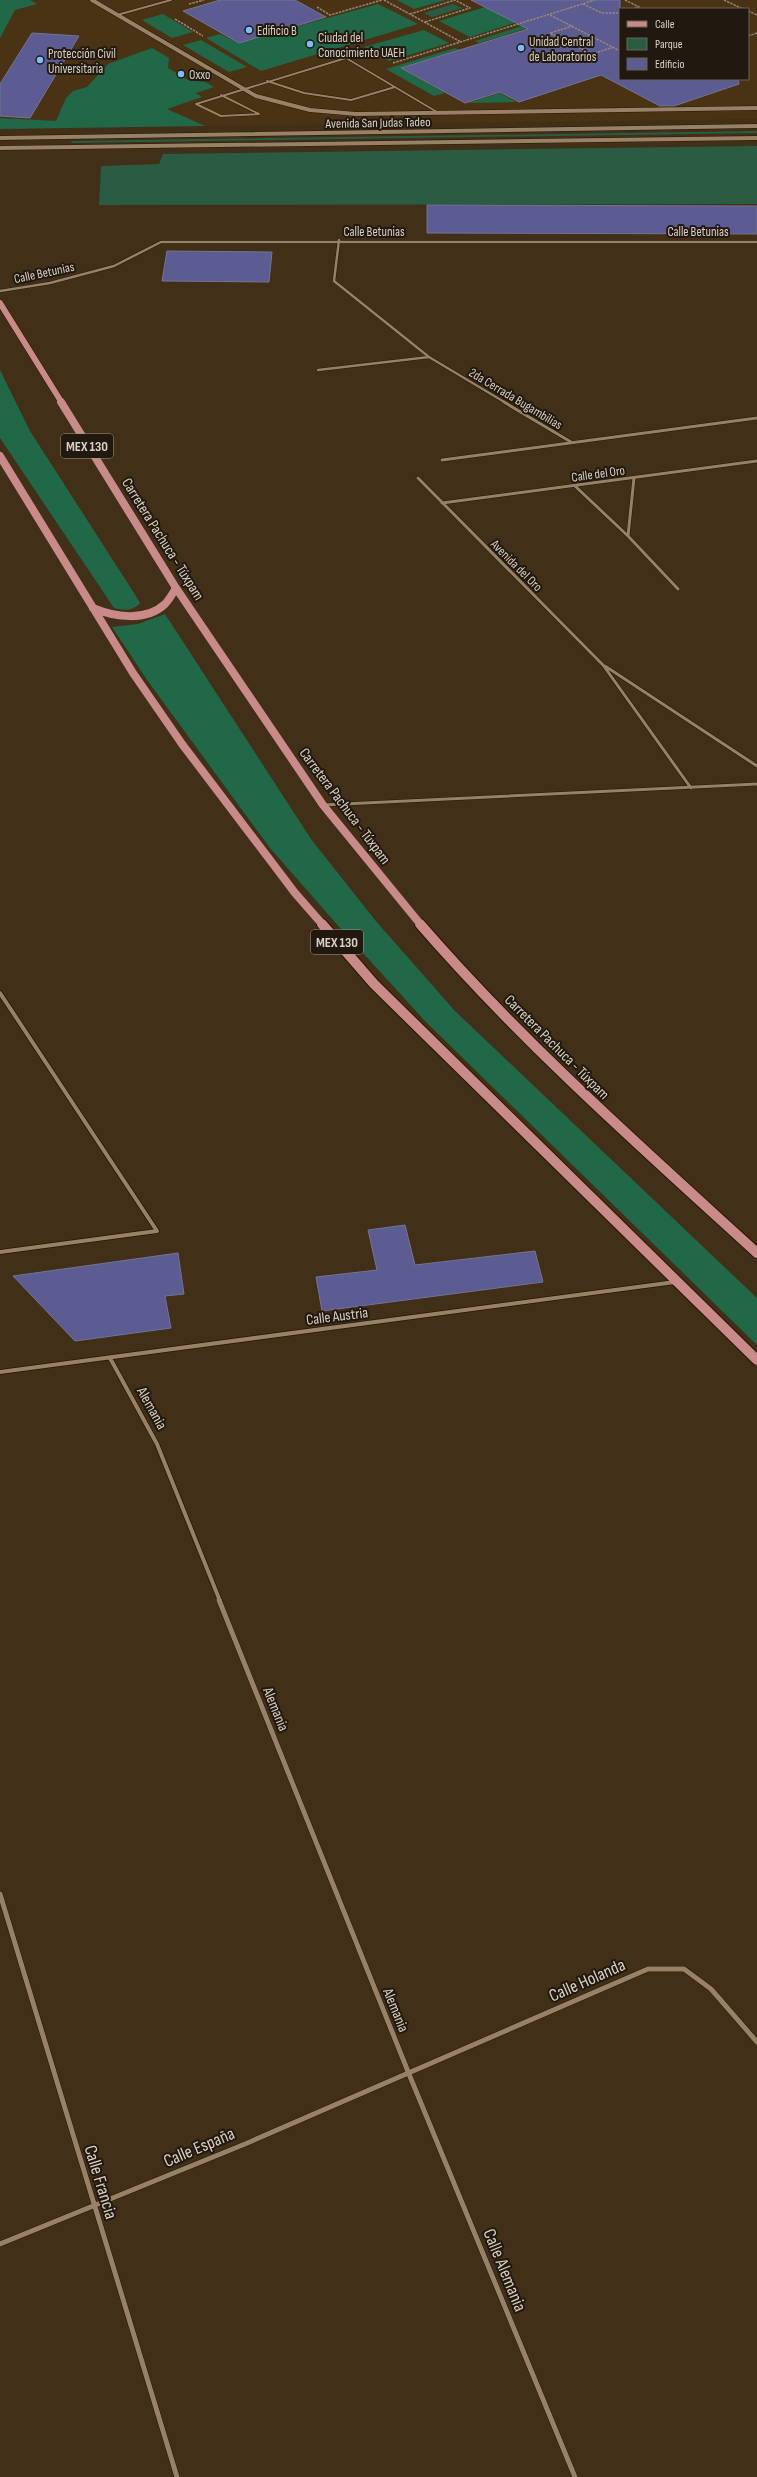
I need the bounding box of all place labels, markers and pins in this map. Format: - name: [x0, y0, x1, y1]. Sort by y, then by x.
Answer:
- place label: Edificio B: [257, 23, 297, 39]
- marker: Edificio B: [244, 25, 254, 35]
- place label: Ciudad del Conocimiento UAEH: [318, 30, 405, 61]
- place label: Unidad Central de Laboratorios: [529, 34, 597, 65]
- marker: Ciudad del Conocimiento UAEH: [305, 39, 315, 49]
- marker: Unidad Central de Laboratorios: [516, 43, 526, 53]
- place label: Protección Civil Universitaria: [48, 46, 116, 77]
- marker: Protección Civil Universitaria: [35, 55, 45, 65]
- place label: Oxxo: [189, 67, 210, 83]
- marker: Oxxo: [176, 69, 186, 79]

